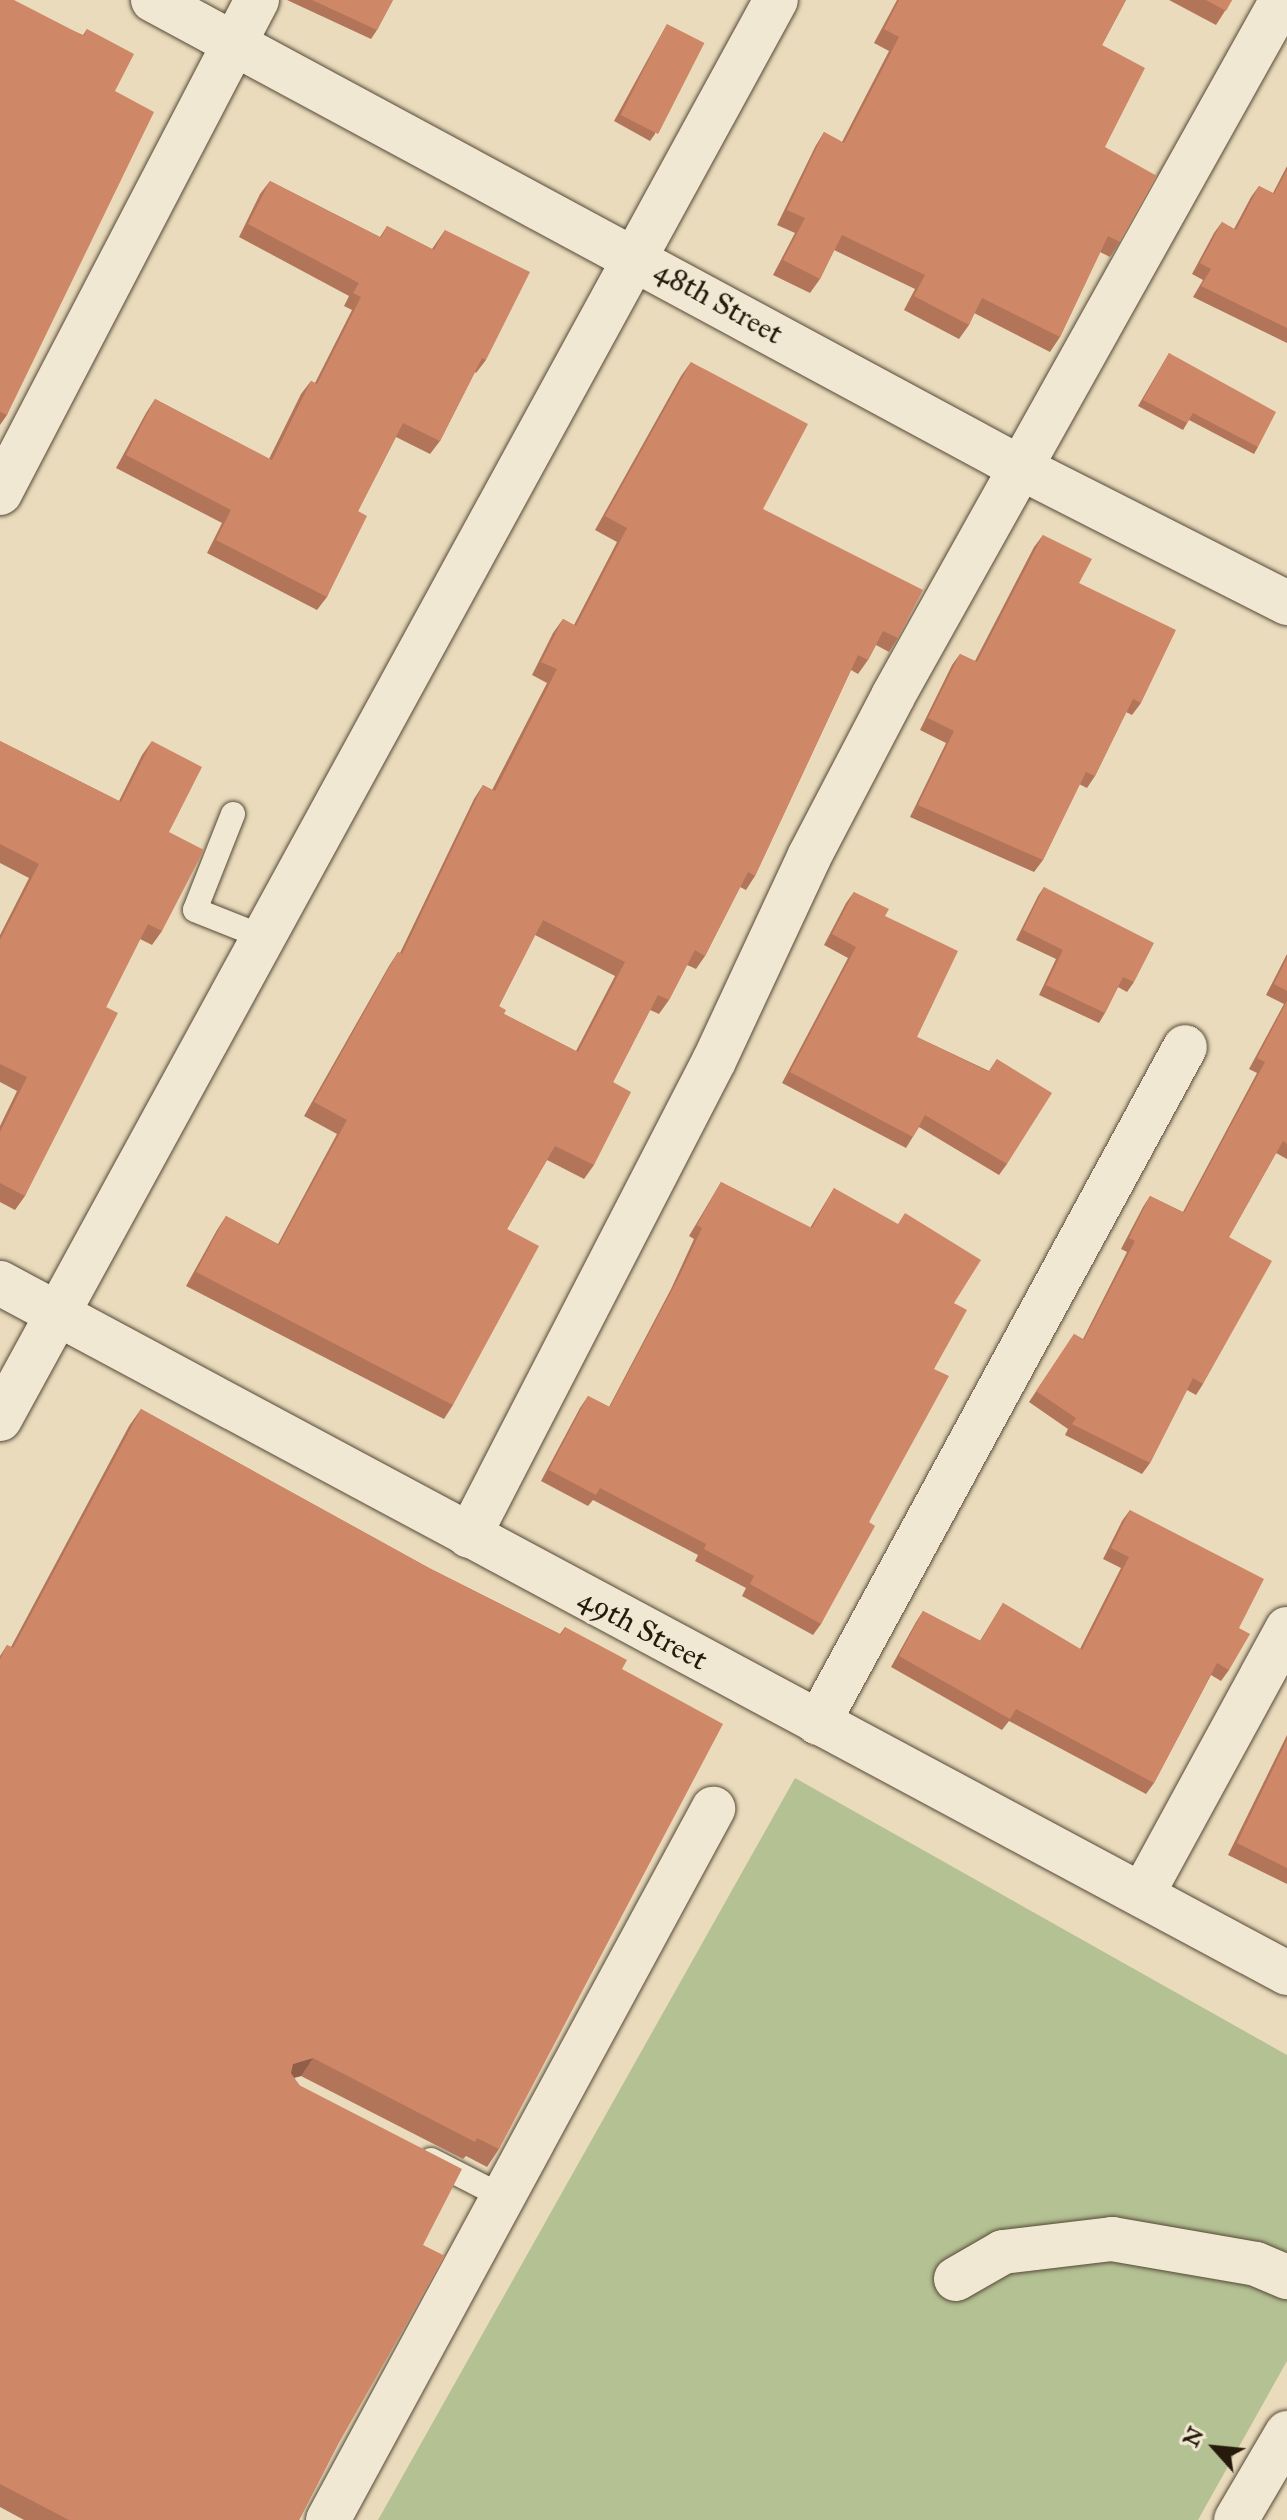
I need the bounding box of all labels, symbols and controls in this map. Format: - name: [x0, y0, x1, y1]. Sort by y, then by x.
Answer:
- street label: 48th Street: [649, 252, 789, 352]
- street label: 49th Street: [572, 1580, 714, 1678]
- north arrow: [1175, 2408, 1255, 2488]
- text: N: [1177, 2422, 1209, 2451]

